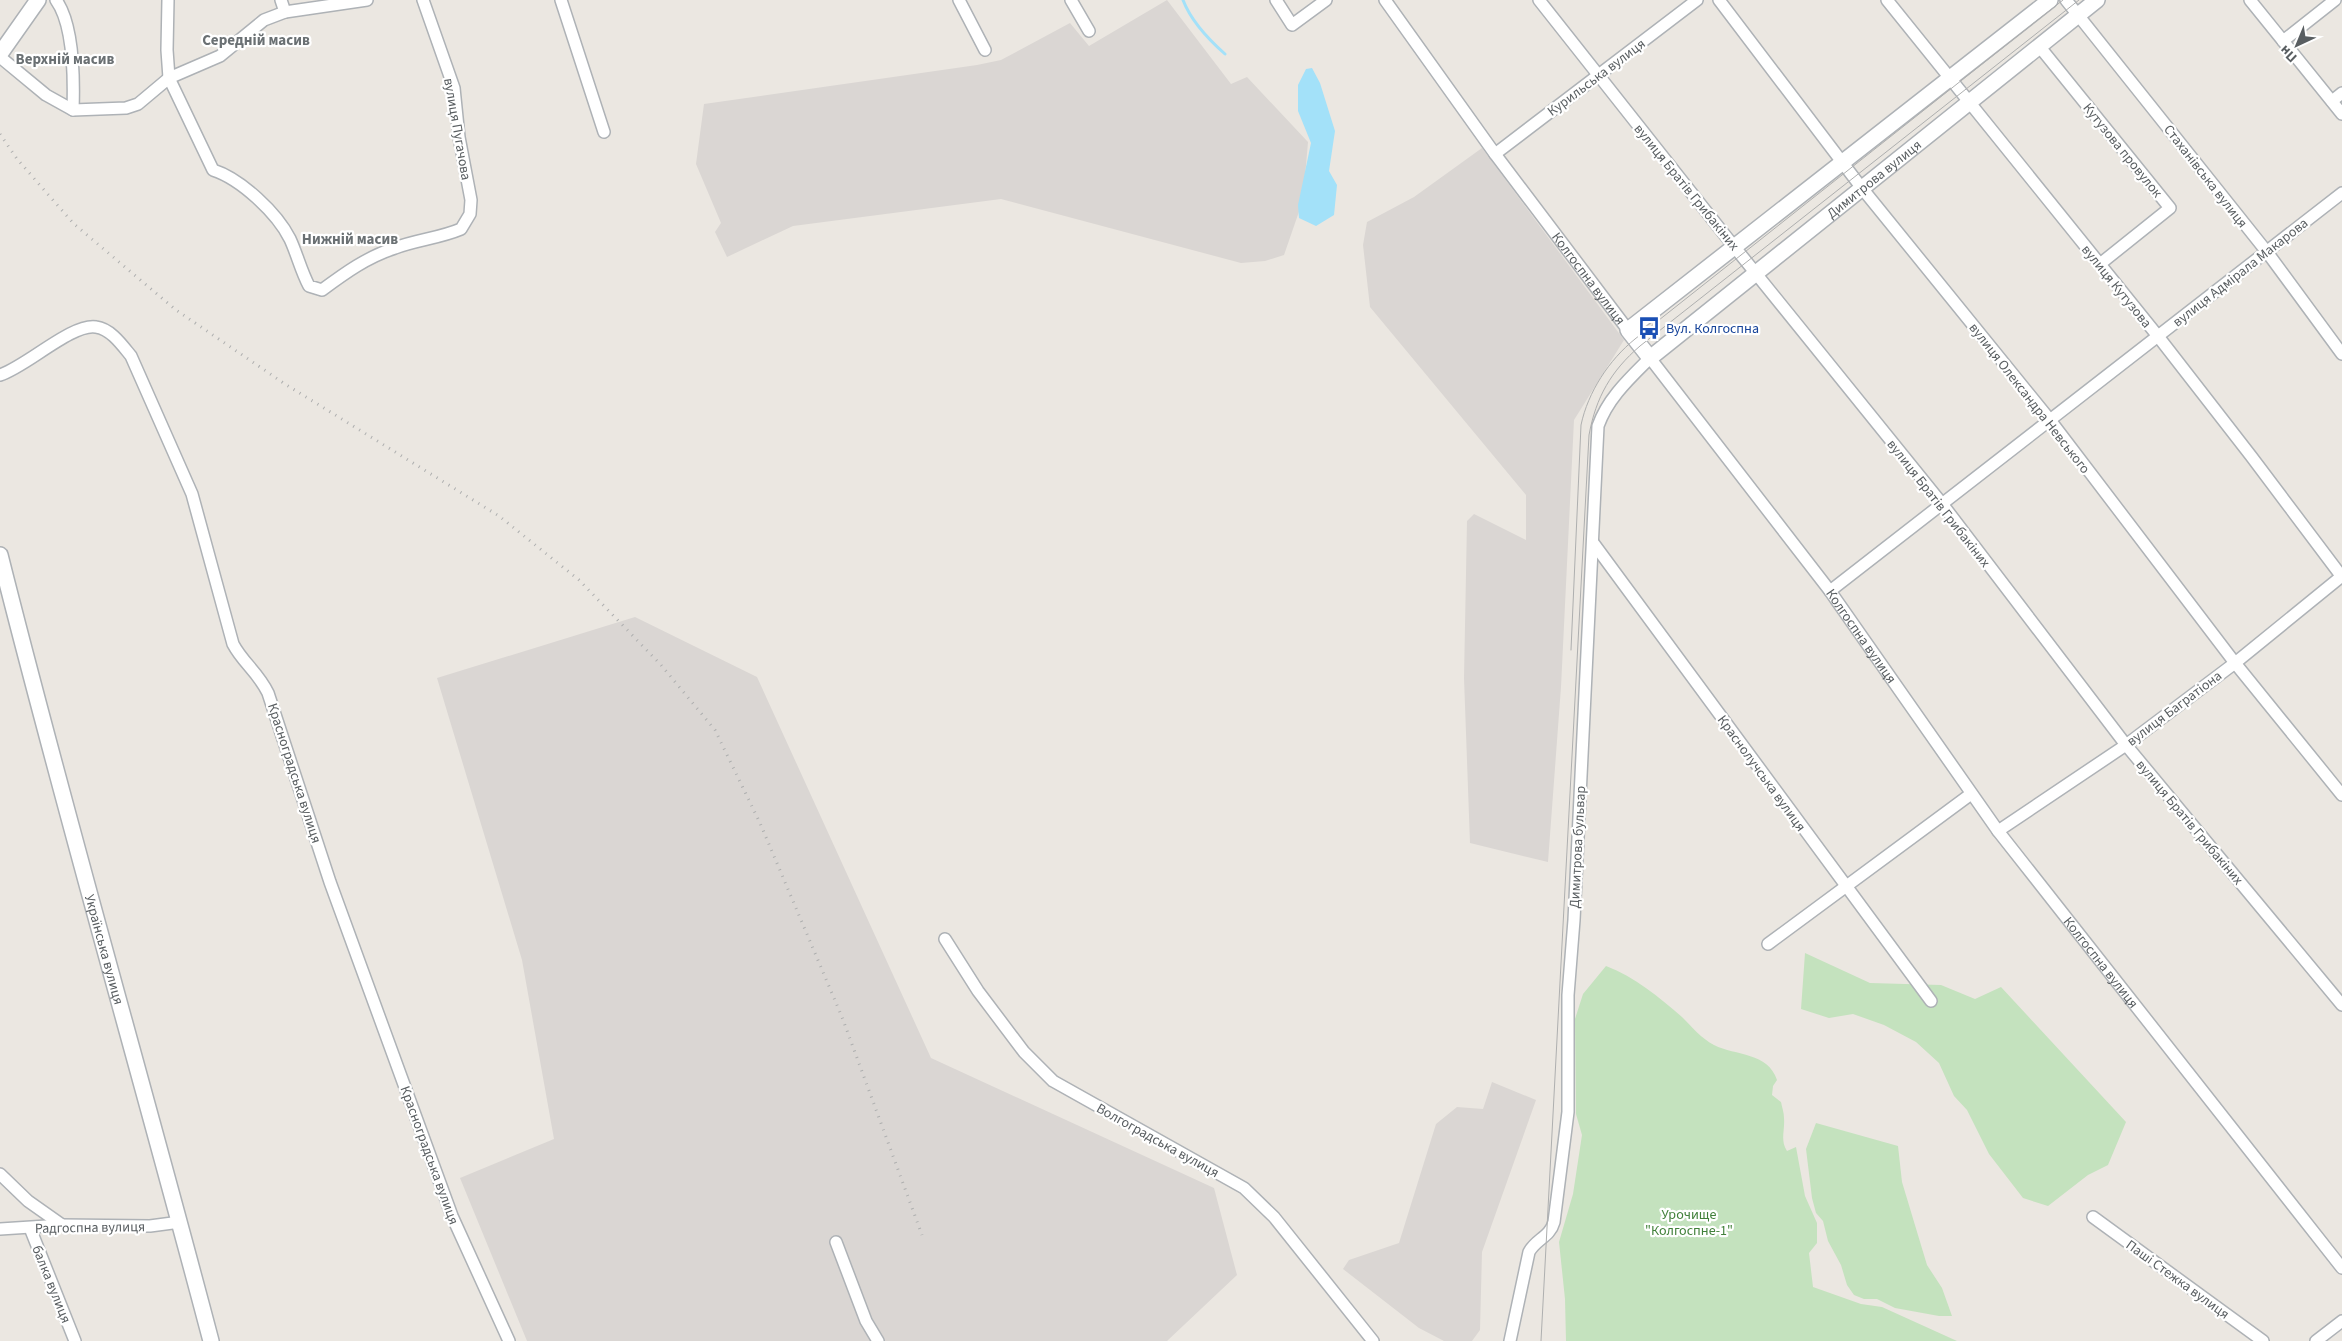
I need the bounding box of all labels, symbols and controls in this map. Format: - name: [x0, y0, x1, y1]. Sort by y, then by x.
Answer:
- north arrow: [2272, 20, 2322, 70]
- district label: Середній масив: [202, 30, 310, 51]
- street label: Курильська вулиця: [1543, 34, 1650, 121]
- text: Пн: [2275, 40, 2302, 67]
- district label: Верхній масив: [16, 49, 115, 70]
- street label: вулиця Пугачова: [438, 76, 476, 182]
- street label: Кутузова провулок: [2078, 99, 2167, 202]
- street label: вулиця Братів Грибакіних: [1629, 120, 1744, 256]
- street label: Стаханівська вулиця: [2158, 121, 2252, 232]
- street label: Димитрова вулиця: [1823, 135, 1926, 224]
- street label: вулиця Адмірала Макарова: [2169, 214, 2313, 332]
- street label: Колгоспна вулиця: [1546, 228, 1630, 329]
- district label: Нижній масив: [302, 229, 398, 250]
- street label: вулиця Кутузова: [2076, 241, 2156, 333]
- bus stop icon: Вул. Колгоспна: [1636, 315, 1662, 341]
- place label: Вул. Колгоспна: [1666, 319, 1759, 339]
- street label: вулиця Олександра Невського: [1964, 319, 2095, 478]
- street label: вулиця Братів Грибакіних: [1882, 435, 1995, 573]
- street label: Колгоспна вулиця: [1820, 585, 1901, 688]
- street label: вулиця Багратіона: [2123, 666, 2226, 751]
- street label: Красноградська вулиця: [262, 701, 326, 846]
- street label: Краснолучська вулиця: [1712, 711, 1810, 836]
- street label: вулиця Братів Грибакіних: [2131, 756, 2248, 890]
- street label: Димитрова бульвар: [1565, 785, 1591, 909]
- street label: Українська вулиця: [79, 892, 128, 1007]
- street label: Колгоспна вулиця: [2058, 913, 2143, 1013]
- street label: Красноградська вулиця: [395, 1083, 463, 1227]
- street label: Волгоградська вулиця: [1092, 1099, 1223, 1183]
- park label: Урочище "Колгоспне-1": [1645, 1205, 1733, 1241]
- street label: Радгоспна вулиця: [35, 1217, 145, 1239]
- street label: Паші Стежка вулиця: [2121, 1235, 2233, 1324]
- street label: балка вулиця: [26, 1242, 76, 1326]

